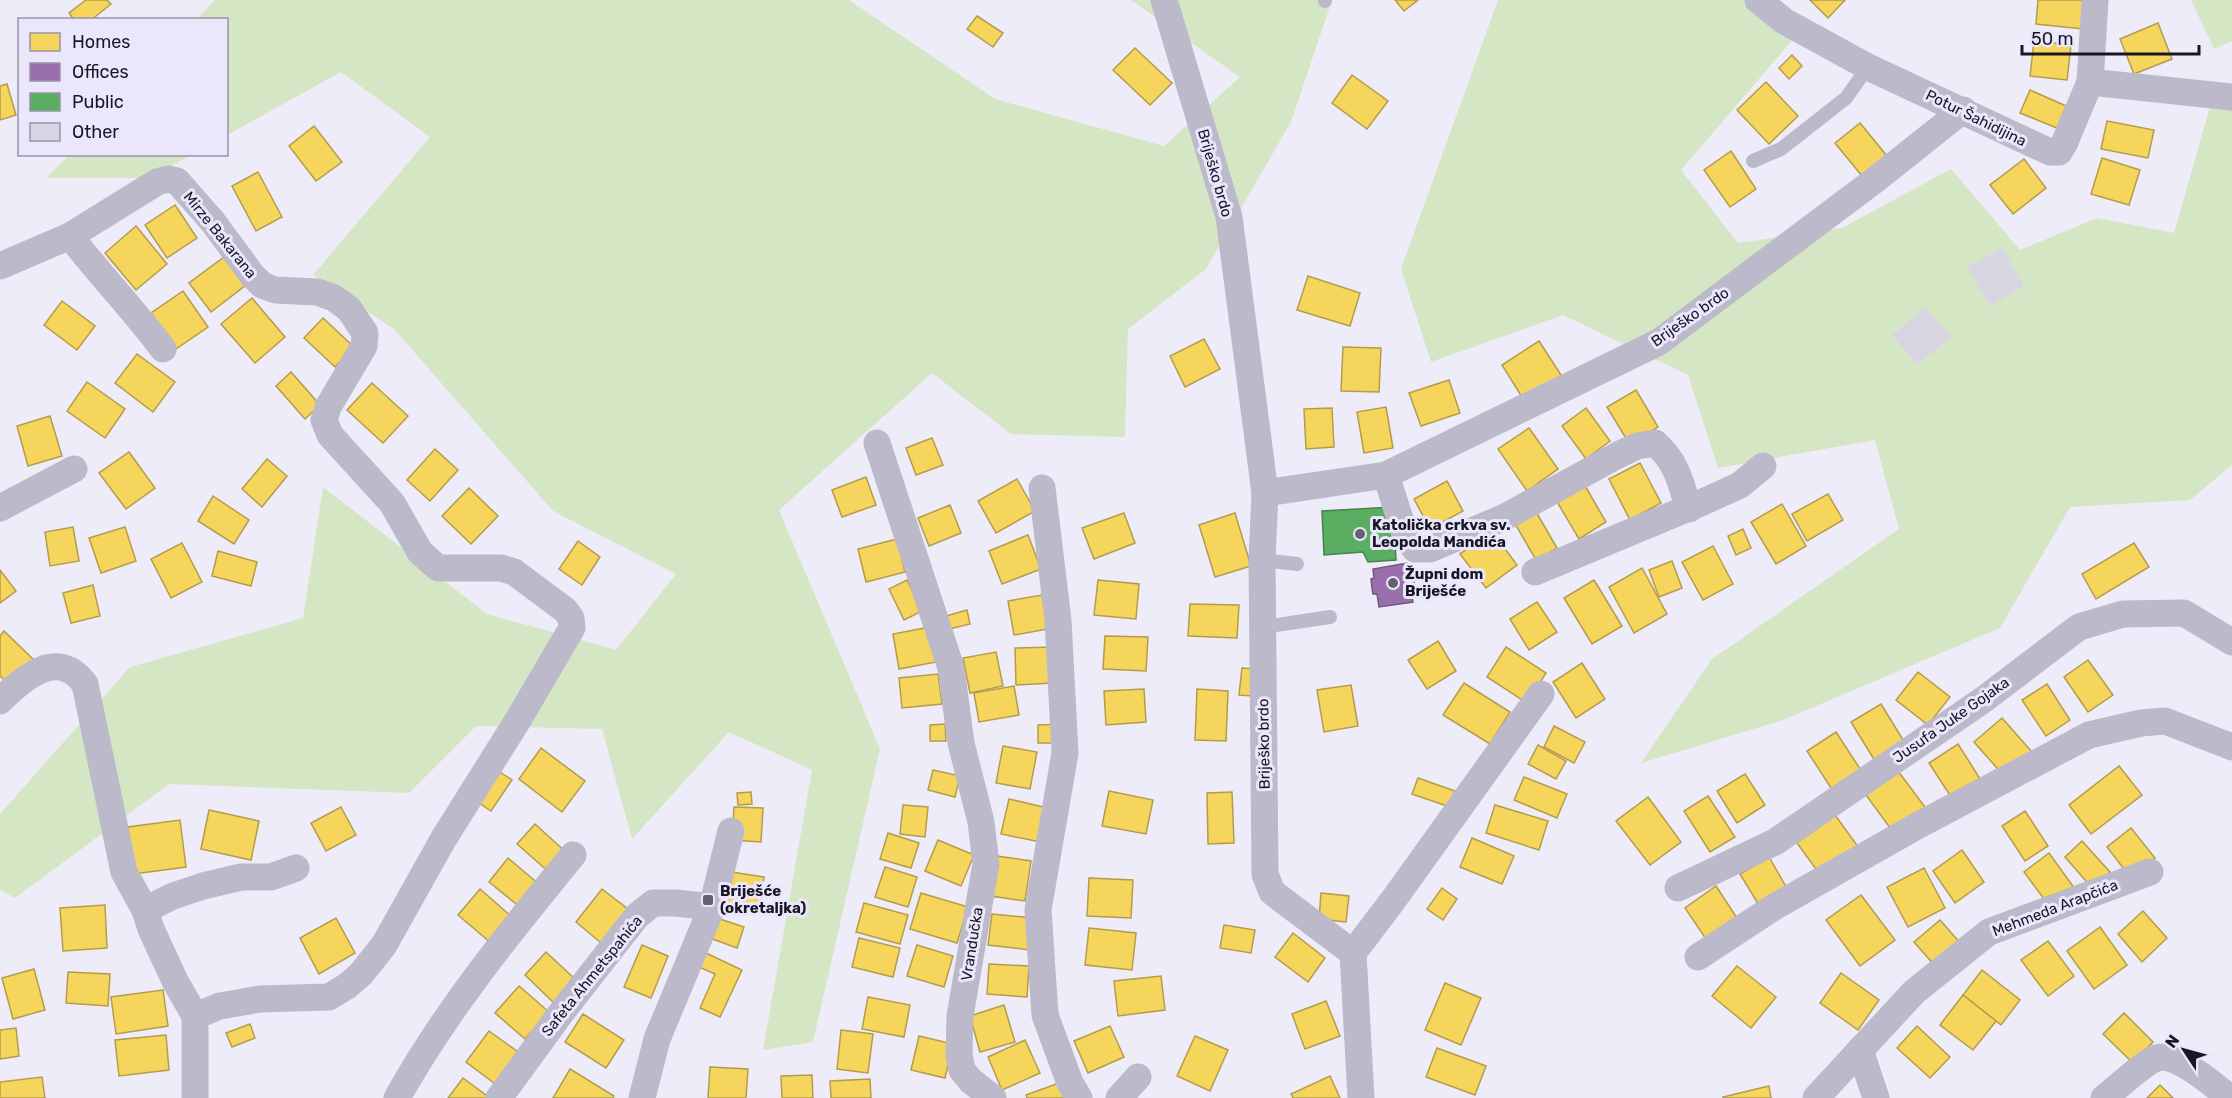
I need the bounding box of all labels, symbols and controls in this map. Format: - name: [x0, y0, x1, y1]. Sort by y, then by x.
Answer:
- legend: [18, 18, 228, 156]
- scale bar: [2022, 18, 2199, 56]
- text: 50 m: [2031, 28, 2074, 50]
- text: Homes: [72, 31, 130, 53]
- text: Offices: [72, 61, 129, 83]
- street label: Potur Šahidijina: [1923, 86, 2029, 150]
- text: Public: [72, 91, 124, 113]
- text: Other: [72, 121, 119, 143]
- street label: Briješko brdo: [1194, 127, 1236, 219]
- street label: Mirze Bakarana: [180, 188, 260, 282]
- street label: Briješko brdo: [1648, 284, 1732, 350]
- place label: Katolička crkva sv. Leopolda Mandića: [1372, 516, 1510, 551]
- marker: Katolička crkva sv. Leopolda Mandića: [1353, 527, 1367, 541]
- place label: Župni dom Briješće: [1405, 565, 1483, 600]
- marker: Župni dom Briješće: [1386, 576, 1400, 590]
- street label: Jusufa Juke Gojaka: [1890, 673, 2012, 767]
- street label: Briješko brdo: [1254, 698, 1274, 790]
- street label: Mehmeda Arapčića: [1990, 876, 2120, 940]
- place label: Briješće (okretaljka): [720, 882, 806, 917]
- marker: Briješće (okretaljka): [701, 893, 715, 907]
- street label: Vrandučka: [957, 906, 987, 982]
- street label: Safeta Ahmetspahića: [538, 912, 646, 1040]
- north arrow: [2154, 1020, 2214, 1080]
- text: N: [2161, 1031, 2183, 1052]

